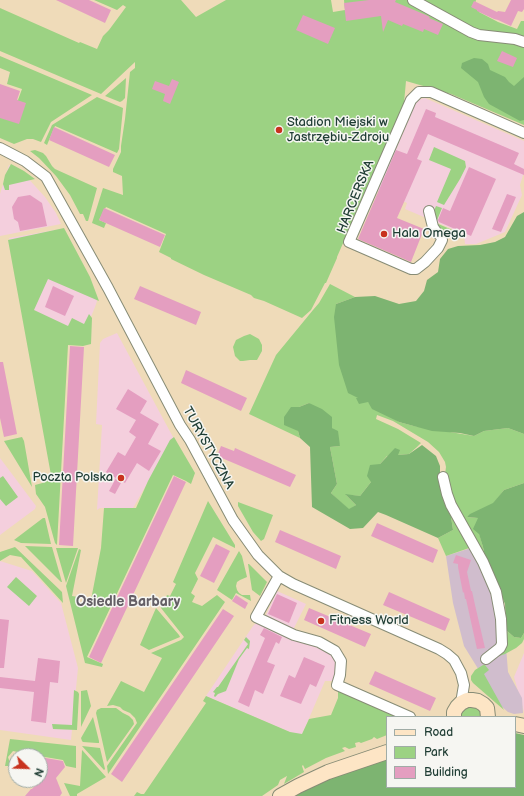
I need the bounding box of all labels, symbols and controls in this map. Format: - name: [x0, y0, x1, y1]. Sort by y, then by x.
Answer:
- place label: Stadion Miejski w Jastrzębiu-Zdroju: [287, 115, 389, 146]
- marker: Stadion Miejski w Jastrzębiu-Zdroju: [274, 125, 284, 135]
- street label: HARCERSKA: [334, 158, 378, 236]
- place label: Hala Omega: [392, 226, 466, 242]
- marker: Hala Omega: [379, 229, 389, 239]
- street label: TURYSTYCZNA: [179, 404, 237, 492]
- place label: Poczta Polska: [32, 470, 113, 486]
- marker: Poczta Polska: [116, 473, 126, 483]
- district label: Osiedle Barbary: [76, 594, 180, 610]
- place label: Fitness World: [329, 613, 409, 629]
- marker: Fitness World: [316, 616, 326, 626]
- legend: [386, 716, 516, 788]
- text: Road: [424, 725, 453, 740]
- text: Park: [424, 745, 448, 760]
- north arrow: [8, 748, 48, 788]
- text: Building: [424, 765, 468, 780]
- text: N: [31, 766, 46, 779]

